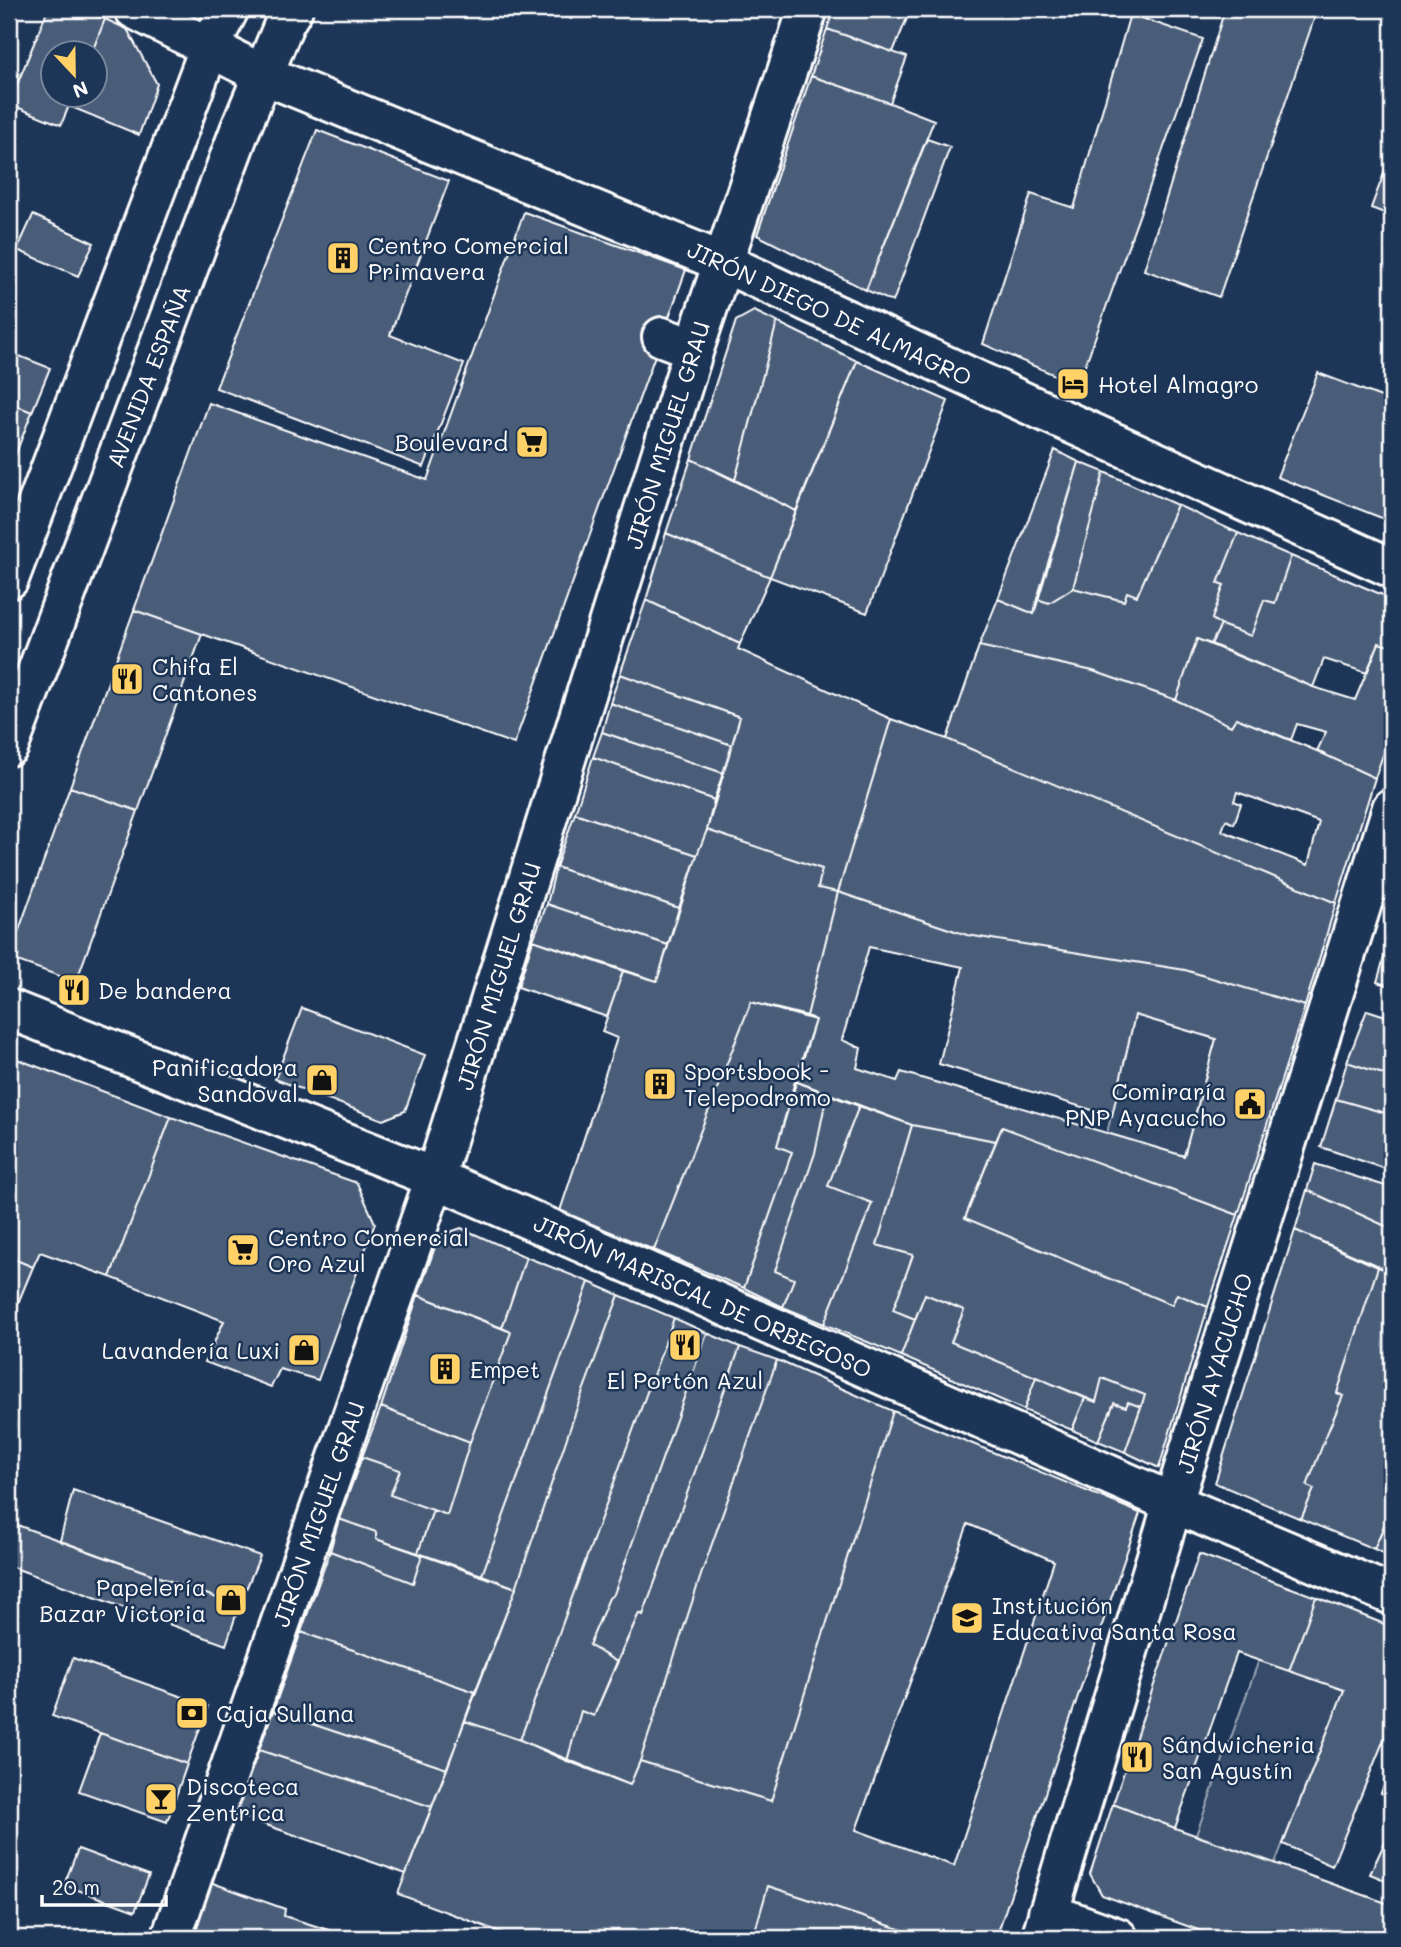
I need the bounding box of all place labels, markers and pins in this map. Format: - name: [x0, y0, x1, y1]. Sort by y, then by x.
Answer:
- place label: Centro Comercial Primavera: [368, 230, 569, 286]
- building icon: Centro Comercial Primavera: [324, 239, 362, 277]
- hotel icon: Hotel Almagro: [1054, 365, 1092, 403]
- place label: Hotel Almagro: [1098, 369, 1258, 399]
- supermarket icon: Boulevard: [513, 423, 551, 461]
- place label: Boulevard: [395, 427, 508, 457]
- place label: Chifa El Cantones: [152, 651, 257, 707]
- restaurant icon: Chifa El Cantones: [108, 660, 146, 698]
- restaurant icon: De bandera: [55, 971, 93, 1009]
- place label: De bandera: [98, 975, 232, 1005]
- place label: Panificadora Sandoval: [152, 1052, 298, 1108]
- place label: Sportsbook - Telepodromo: [684, 1056, 831, 1112]
- shop icon: Panificadora Sandoval: [303, 1061, 341, 1099]
- building icon: Sportsbook - Telepodromo: [641, 1065, 679, 1103]
- place label: Comiraría PNP Ayacucho: [1065, 1076, 1226, 1132]
- public building icon: Comiraría PNP Ayacucho: [1231, 1085, 1269, 1123]
- place label: Centro Comercial Oro Azul: [268, 1222, 469, 1278]
- supermarket icon: Centro Comercial Oro Azul: [224, 1231, 262, 1269]
- restaurant icon: El Portón Azul: [666, 1326, 704, 1364]
- shop icon: Lavandería Luxi: [285, 1331, 323, 1369]
- place label: Lavandería Luxi: [102, 1335, 280, 1365]
- building icon: Empet: [426, 1350, 464, 1388]
- place label: Empet: [470, 1354, 540, 1384]
- place label: El Portón Azul: [607, 1365, 763, 1395]
- place label: Papelería Bazar Victoria: [39, 1572, 206, 1628]
- shop icon: Papelería Bazar Victoria: [212, 1581, 250, 1619]
- place label: Institución Educativa Santa Rosa: [992, 1590, 1237, 1646]
- school or university icon: Institución Educativa Santa Rosa: [948, 1599, 986, 1637]
- bank icon: Caja Sullana: [173, 1694, 211, 1732]
- place label: Caja Sullana: [216, 1698, 355, 1728]
- place label: Sándwicheria San Agustín: [1162, 1729, 1315, 1785]
- restaurant icon: Sándwicheria San Agustín: [1118, 1738, 1156, 1776]
- place label: Discoteca Zentrica: [186, 1771, 299, 1827]
- bar icon: Discoteca Zentrica: [142, 1780, 180, 1818]

